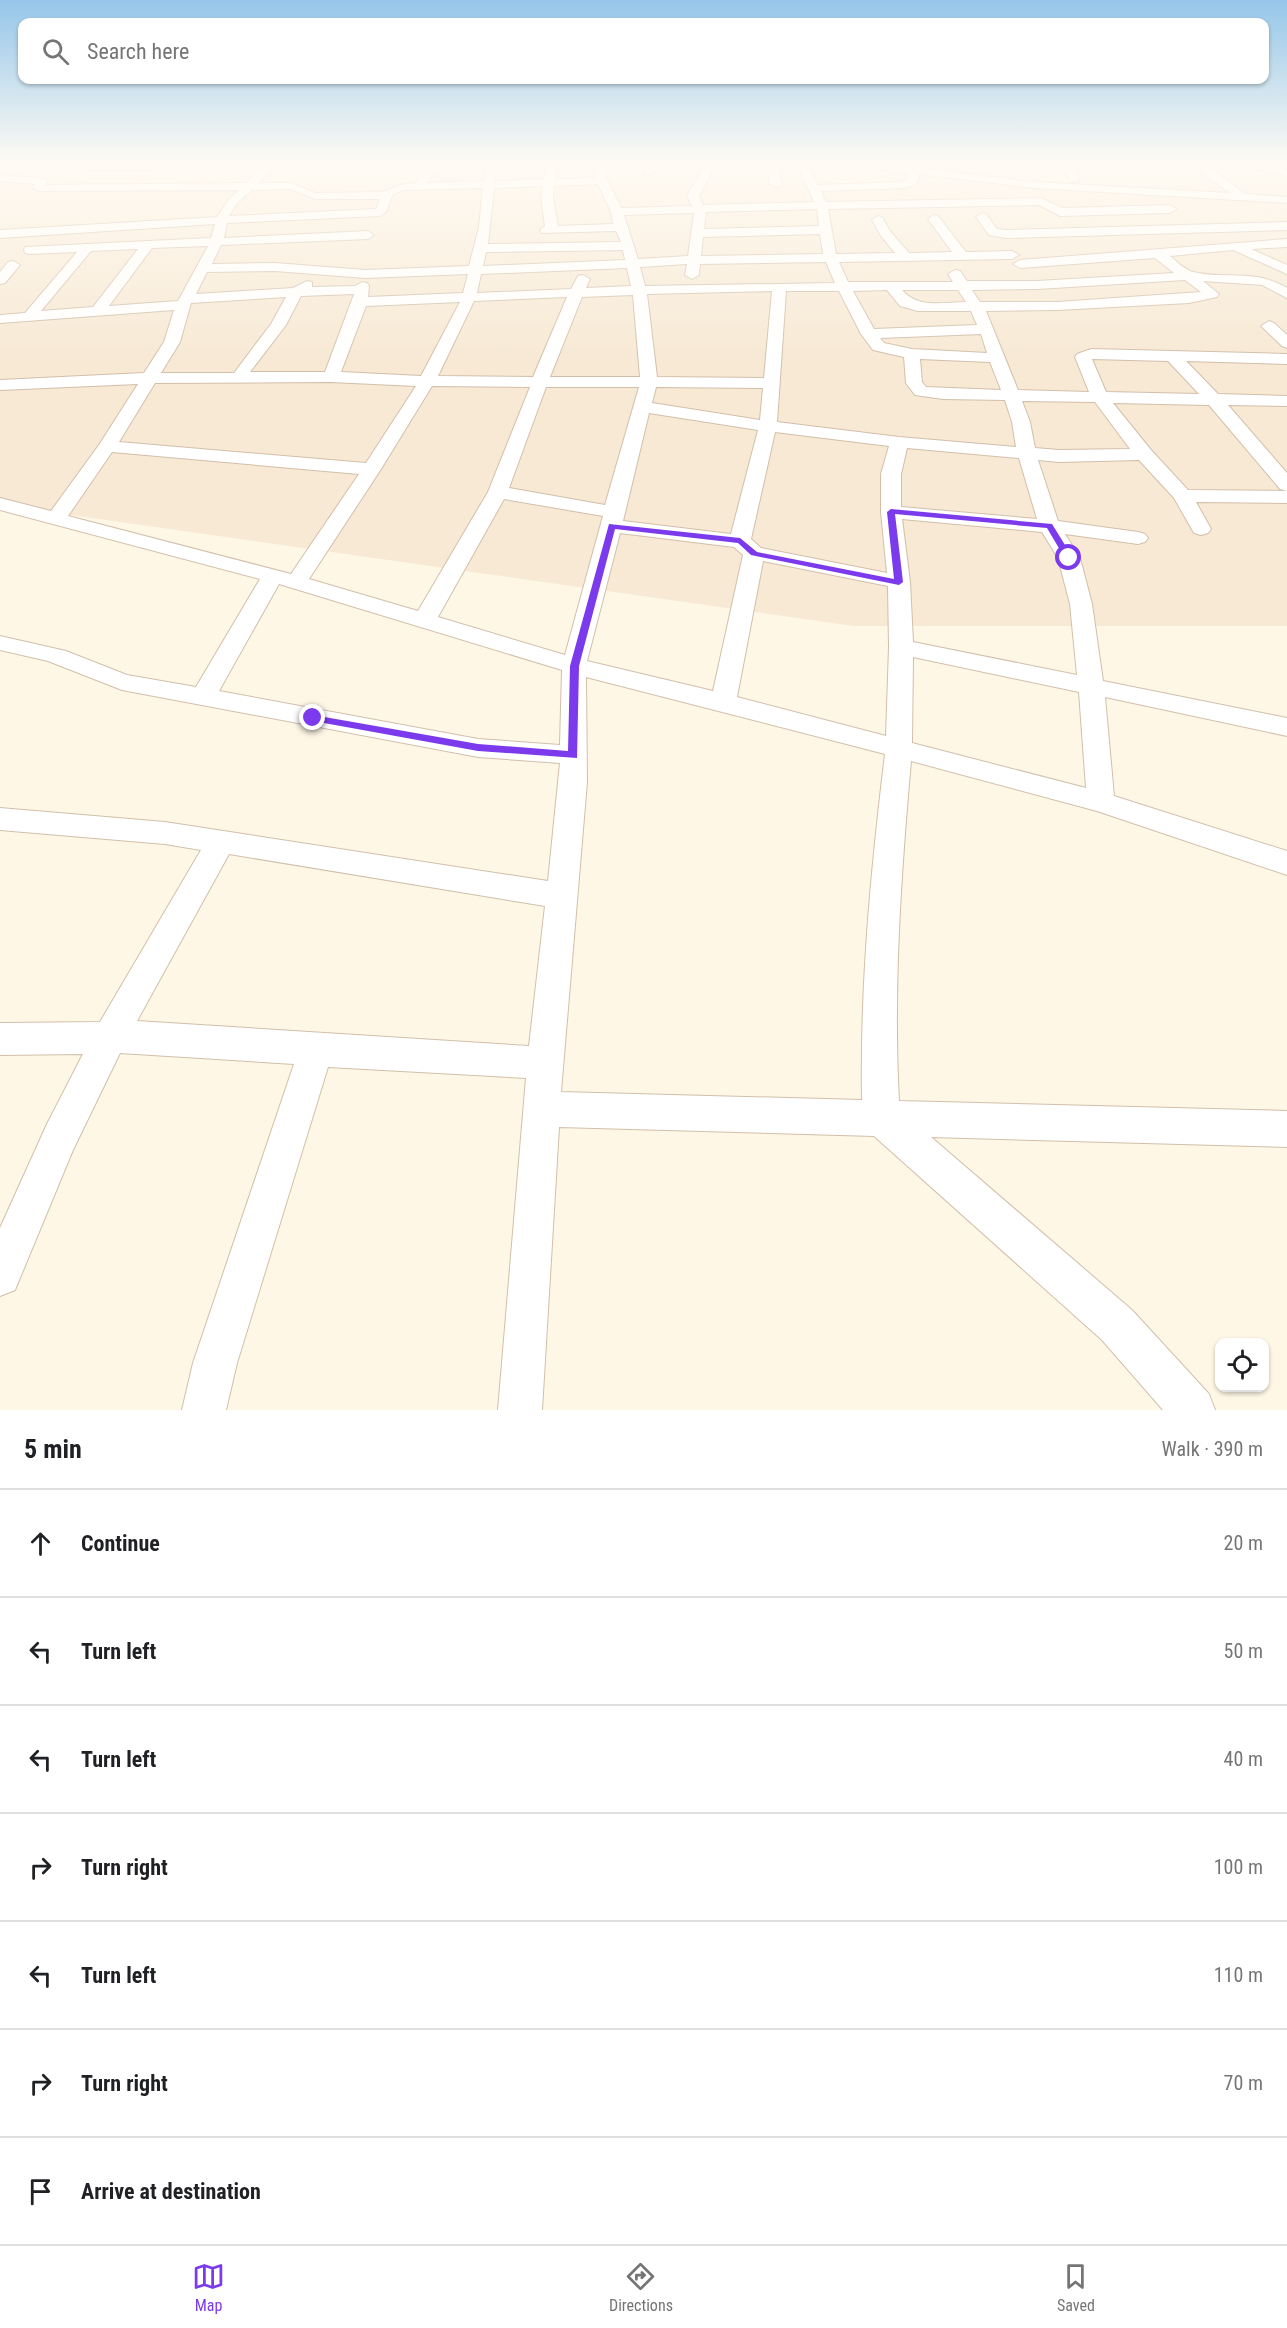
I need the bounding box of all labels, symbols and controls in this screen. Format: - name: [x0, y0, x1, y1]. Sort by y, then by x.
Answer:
- search box: [18, 18, 1269, 84]
- icon: search: [39, 35, 72, 68]
- text: Search here: [87, 39, 189, 64]
- route start: [1055, 544, 1081, 570]
- route end: [299, 704, 325, 730]
- map controls: [1215, 1338, 1269, 1392]
- button: locate: [1215, 1338, 1269, 1392]
- text: 5 min: [24, 1434, 82, 1464]
- text: Walk · 390 m: [1162, 1437, 1263, 1461]
- icon: ahead: [24, 1527, 57, 1560]
- text: Continue: [81, 1531, 160, 1556]
- text: 20 m: [1224, 1531, 1263, 1555]
- icon: left: [24, 1635, 57, 1668]
- text: Turn left: [81, 1639, 156, 1664]
- text: 50 m: [1224, 1639, 1263, 1663]
- icon: left: [24, 1743, 57, 1776]
- text: Turn left: [81, 1747, 156, 1772]
- text: 40 m: [1224, 1747, 1263, 1771]
- icon: right: [24, 1851, 57, 1884]
- text: Turn right: [81, 1855, 168, 1880]
- text: 100 m: [1214, 1855, 1263, 1879]
- icon: left: [24, 1959, 57, 1992]
- text: Turn left: [81, 1963, 156, 1988]
- text: 110 m: [1214, 1963, 1263, 1987]
- icon: right: [24, 2067, 57, 2100]
- text: Turn right: [81, 2071, 168, 2096]
- text: 70 m: [1224, 2071, 1263, 2095]
- icon: arrive: [24, 2175, 57, 2208]
- text: Arrive at destination: [81, 2179, 261, 2204]
- tab: Map: [192, 2260, 225, 2315]
- tab: Directions: [609, 2260, 673, 2315]
- tab: Saved: [1057, 2260, 1095, 2315]

